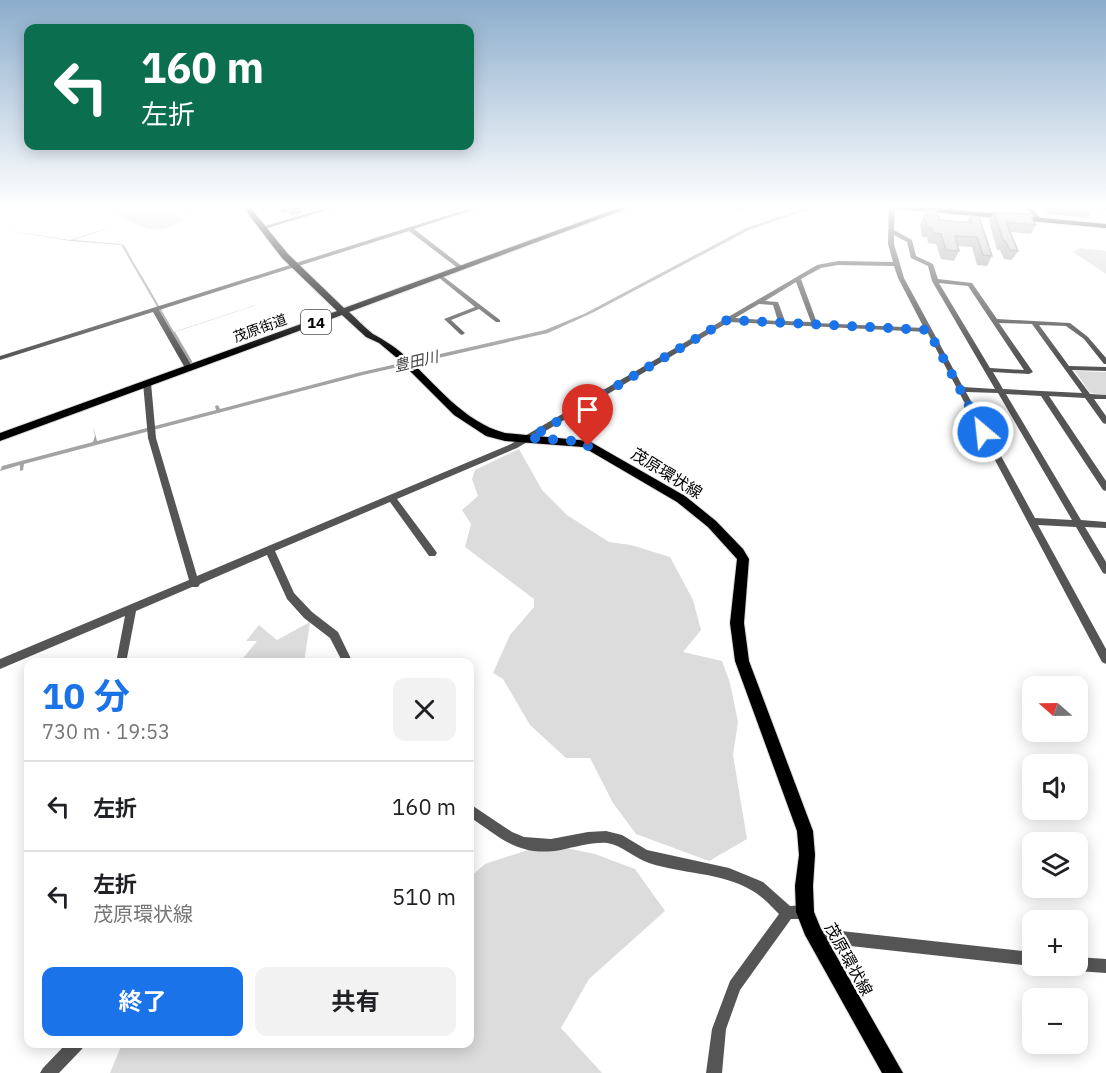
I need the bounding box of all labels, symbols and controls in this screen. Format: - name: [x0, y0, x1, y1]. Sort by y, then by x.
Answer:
- text: 160 m: [141, 40, 264, 95]
- icon: left: [42, 48, 120, 126]
- text: 左折: [141, 96, 195, 131]
- street label: 茂原街道: [231, 310, 289, 346]
- road number: 14: [301, 310, 331, 334]
- water label: 豊田川: [392, 346, 442, 375]
- pin: [562, 384, 613, 446]
- icon: arrive: [571, 393, 604, 426]
- position arrow: [951, 400, 1015, 464]
- street label: 茂原環状線: [628, 443, 706, 503]
- text: 10 分: [42, 672, 130, 719]
- north arrow: [1022, 676, 1088, 742]
- map controls: [1022, 676, 1088, 1054]
- button: close: [393, 678, 456, 741]
- text: 730 m · 19:53: [42, 718, 170, 745]
- button: sound: [1022, 754, 1088, 820]
- icon: left: [42, 790, 75, 823]
- text: 160 m: [392, 792, 456, 821]
- text: 左折: [93, 793, 137, 822]
- button: layers: [1022, 832, 1088, 898]
- text: 左折: [93, 869, 137, 898]
- icon: left: [42, 880, 75, 913]
- text: 510 m: [392, 882, 456, 911]
- text: 茂原環状線: [93, 900, 193, 927]
- button: +: [1022, 910, 1088, 976]
- street label: 茂原環状線: [821, 919, 877, 999]
- button: 終了: [42, 967, 243, 1036]
- button: 共有: [255, 967, 456, 1036]
- button: −: [1022, 988, 1088, 1054]

